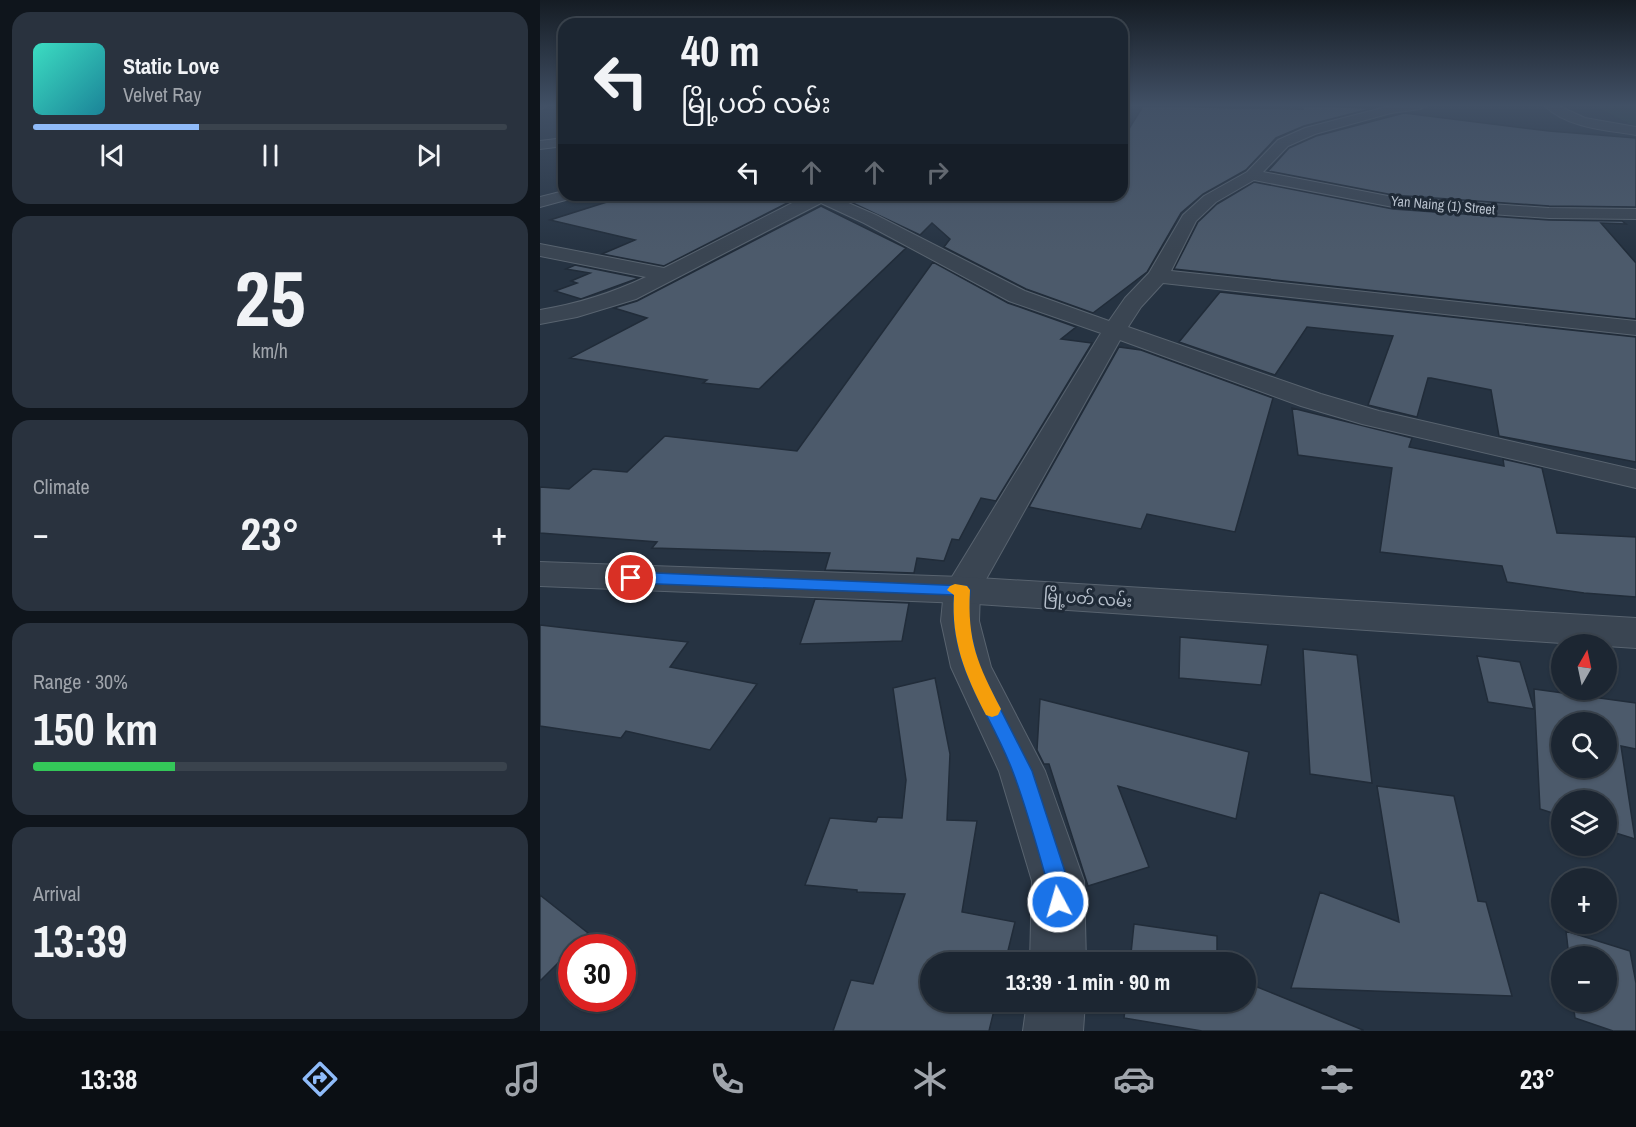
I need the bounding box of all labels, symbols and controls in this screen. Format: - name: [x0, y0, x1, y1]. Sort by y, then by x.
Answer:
- text: 40 m: [681, 23, 760, 79]
- icon: left: [582, 42, 660, 120]
- text: Static Love: [123, 51, 219, 81]
- text: Velvet Ray: [123, 81, 201, 108]
- text: မြို့ပတ် လမ်း: [681, 85, 831, 121]
- icon: previous: [96, 139, 129, 172]
- icon: pause: [254, 139, 287, 172]
- icon: next: [412, 139, 445, 172]
- icon: left: [732, 156, 765, 189]
- icon: ahead: [795, 156, 828, 189]
- icon: ahead: [858, 156, 891, 189]
- icon: right: [921, 156, 954, 189]
- street label: Yan Naing (1) Street: [1390, 191, 1496, 219]
- text: 25: [234, 245, 306, 350]
- text: km/h: [252, 337, 288, 364]
- text: Climate: [33, 473, 90, 500]
- text: 23°: [240, 503, 300, 564]
- text: −: [33, 511, 49, 555]
- text: +: [491, 511, 507, 555]
- pin: [605, 552, 656, 603]
- icon: arrive: [614, 561, 647, 594]
- street label: မြို့ပတ် လမ်း: [1043, 584, 1133, 615]
- north arrow: [1551, 634, 1617, 700]
- map controls: [1551, 634, 1617, 1012]
- text: Range · 30%: [33, 668, 128, 695]
- text: 150 km: [33, 698, 158, 759]
- button: search: [1551, 712, 1617, 778]
- button: layers: [1551, 790, 1617, 856]
- button: +: [1551, 868, 1617, 934]
- position arrow: [1026, 870, 1090, 934]
- text: Arrival: [33, 880, 80, 907]
- text: 13:39: [33, 910, 127, 971]
- speed limit sign: 30: [558, 934, 636, 1012]
- button: −: [1551, 946, 1617, 1012]
- text: 13:39 · 1 min · 90 m: [1006, 967, 1170, 997]
- icon: directions: [299, 1058, 341, 1100]
- icon: music: [502, 1058, 544, 1100]
- icon: phone: [706, 1058, 748, 1100]
- icon: climate: [909, 1058, 951, 1100]
- icon: car: [1113, 1058, 1155, 1100]
- icon: filters: [1316, 1058, 1358, 1100]
- text: 13:38: [81, 1061, 137, 1097]
- text: 23°: [1520, 1061, 1555, 1097]

